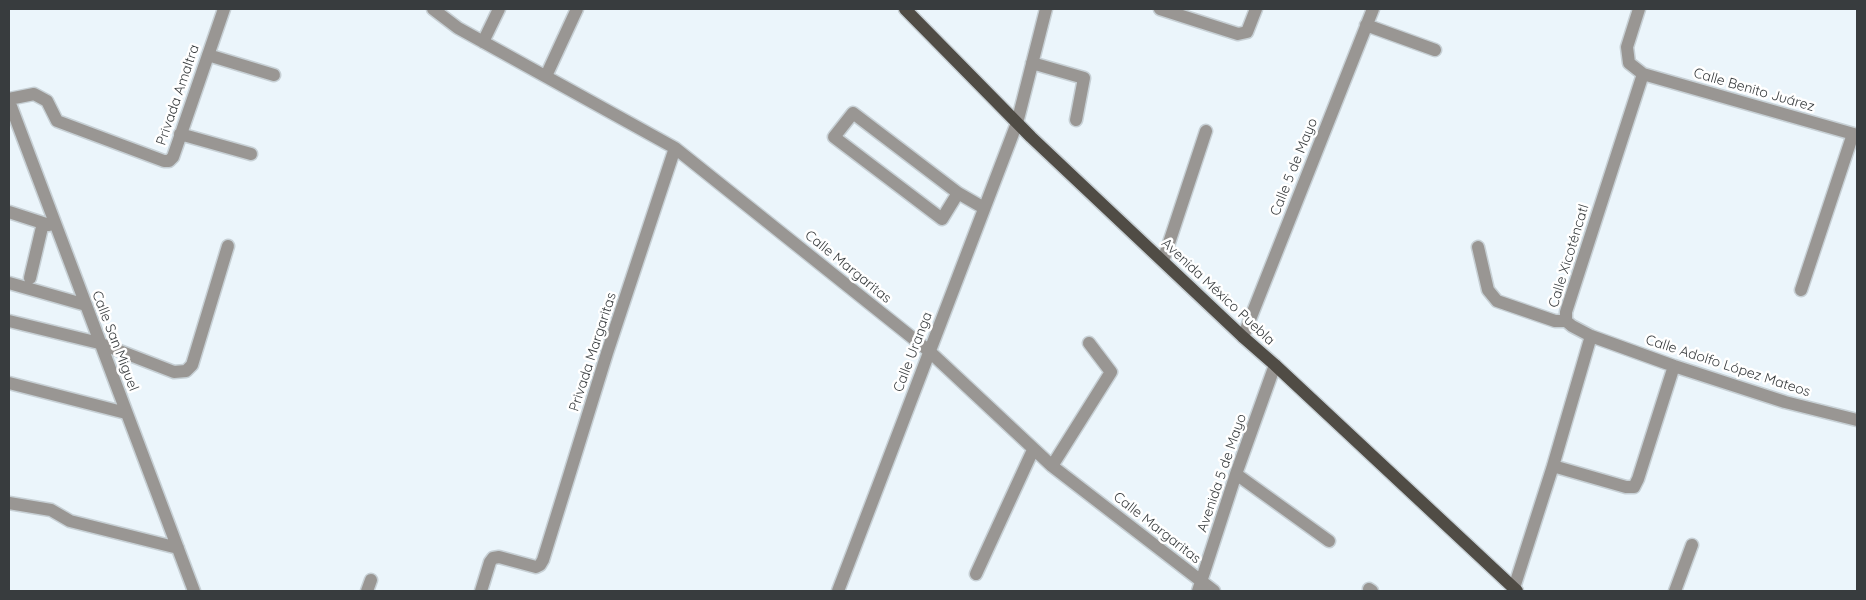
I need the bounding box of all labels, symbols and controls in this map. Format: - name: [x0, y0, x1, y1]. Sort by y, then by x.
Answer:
- street label: Privada Amaltra: [153, 42, 203, 148]
- street label: Calle Benito Juárez: [1692, 65, 1816, 115]
- street label: Calle 5 de Mayo: [1267, 116, 1321, 218]
- street label: Calle Xicoténcatl: [1545, 202, 1593, 310]
- street label: Calle Margaritas: [801, 227, 895, 307]
- street label: Avenida México Puebla: [1158, 235, 1278, 349]
- street label: Calle San Miguel: [88, 288, 142, 394]
- street label: Privada Margaritas: [566, 290, 620, 414]
- street label: Calle Uranga: [890, 310, 936, 394]
- street label: Calle Adolfo López Mateos: [1644, 331, 1812, 401]
- street label: Avenida 5 de Mayo: [1194, 412, 1250, 534]
- street label: Calle Margaritas: [1110, 489, 1204, 567]

